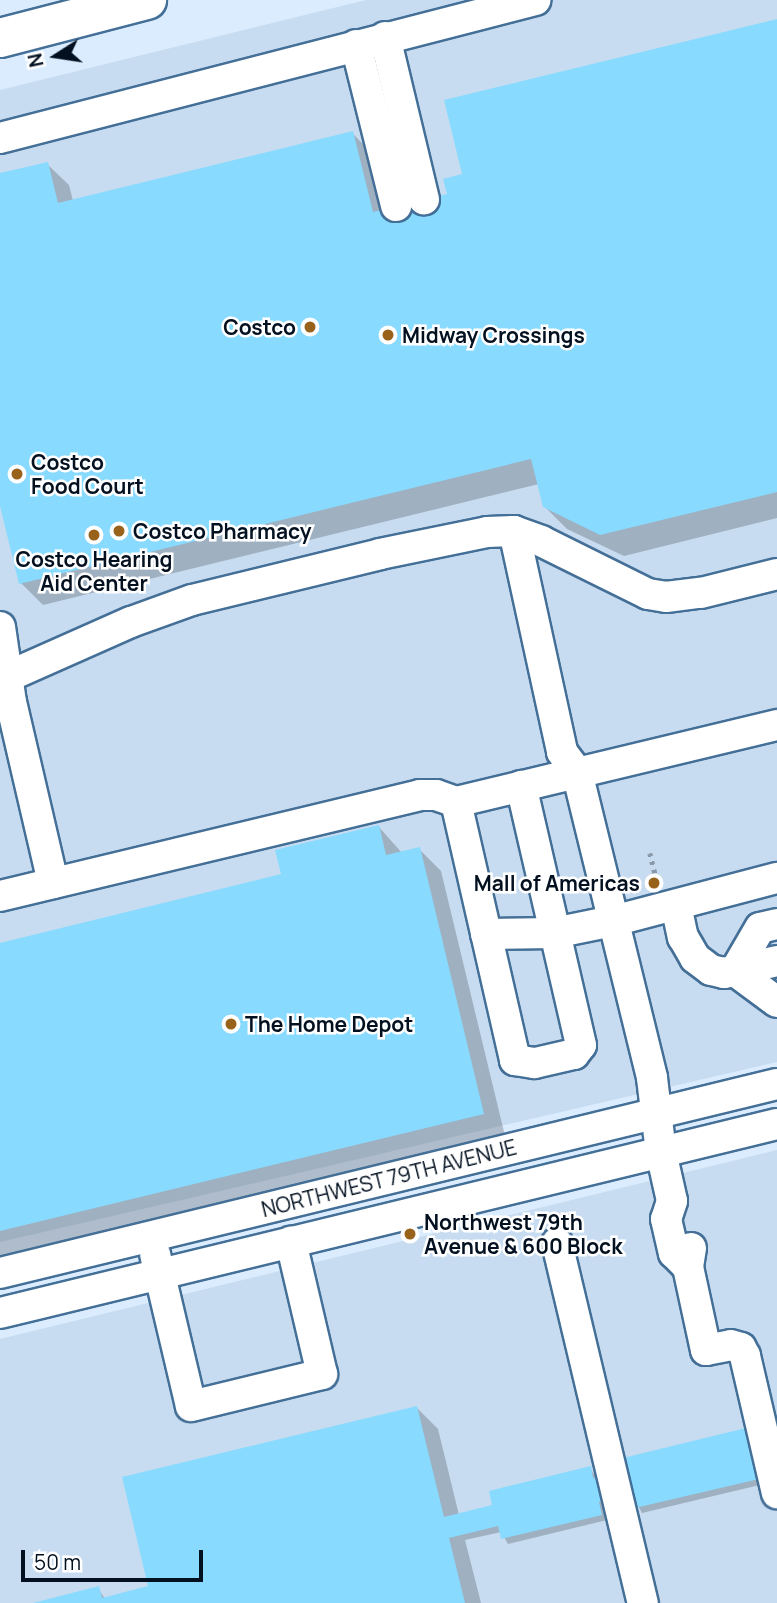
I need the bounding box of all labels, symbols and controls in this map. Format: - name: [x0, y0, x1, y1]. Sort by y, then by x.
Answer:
- north arrow: [21, 21, 91, 91]
- text: N: [21, 51, 50, 70]
- place label: Costco: [223, 314, 296, 340]
- marker: Costco: [302, 319, 318, 335]
- place label: Midway Crossings: [402, 322, 585, 348]
- marker: Midway Crossings: [380, 327, 396, 343]
- place label: Costco Food Court: [31, 449, 144, 499]
- marker: Costco Food Court: [9, 466, 25, 482]
- place label: Costco Pharmacy: [133, 518, 311, 544]
- marker: Costco Pharmacy: [111, 523, 127, 539]
- marker: Costco Hearing Aid Center: [86, 527, 102, 543]
- place label: Costco Hearing Aid Center: [15, 546, 173, 596]
- place label: Mall of Americas: [474, 870, 640, 896]
- marker: Mall of Americas: [646, 875, 662, 891]
- place label: The Home Depot: [245, 1011, 413, 1037]
- marker: The Home Depot: [223, 1016, 239, 1032]
- street label: NORTHWEST 79TH AVENUE: [259, 1134, 519, 1222]
- place label: Northwest 79th Avenue & 600 Block: [424, 1209, 623, 1259]
- marker: Northwest 79th Avenue & 600 Block: [402, 1226, 418, 1242]
- scale bar: [24, 1536, 206, 1580]
- text: 50 m: [34, 1548, 81, 1576]

